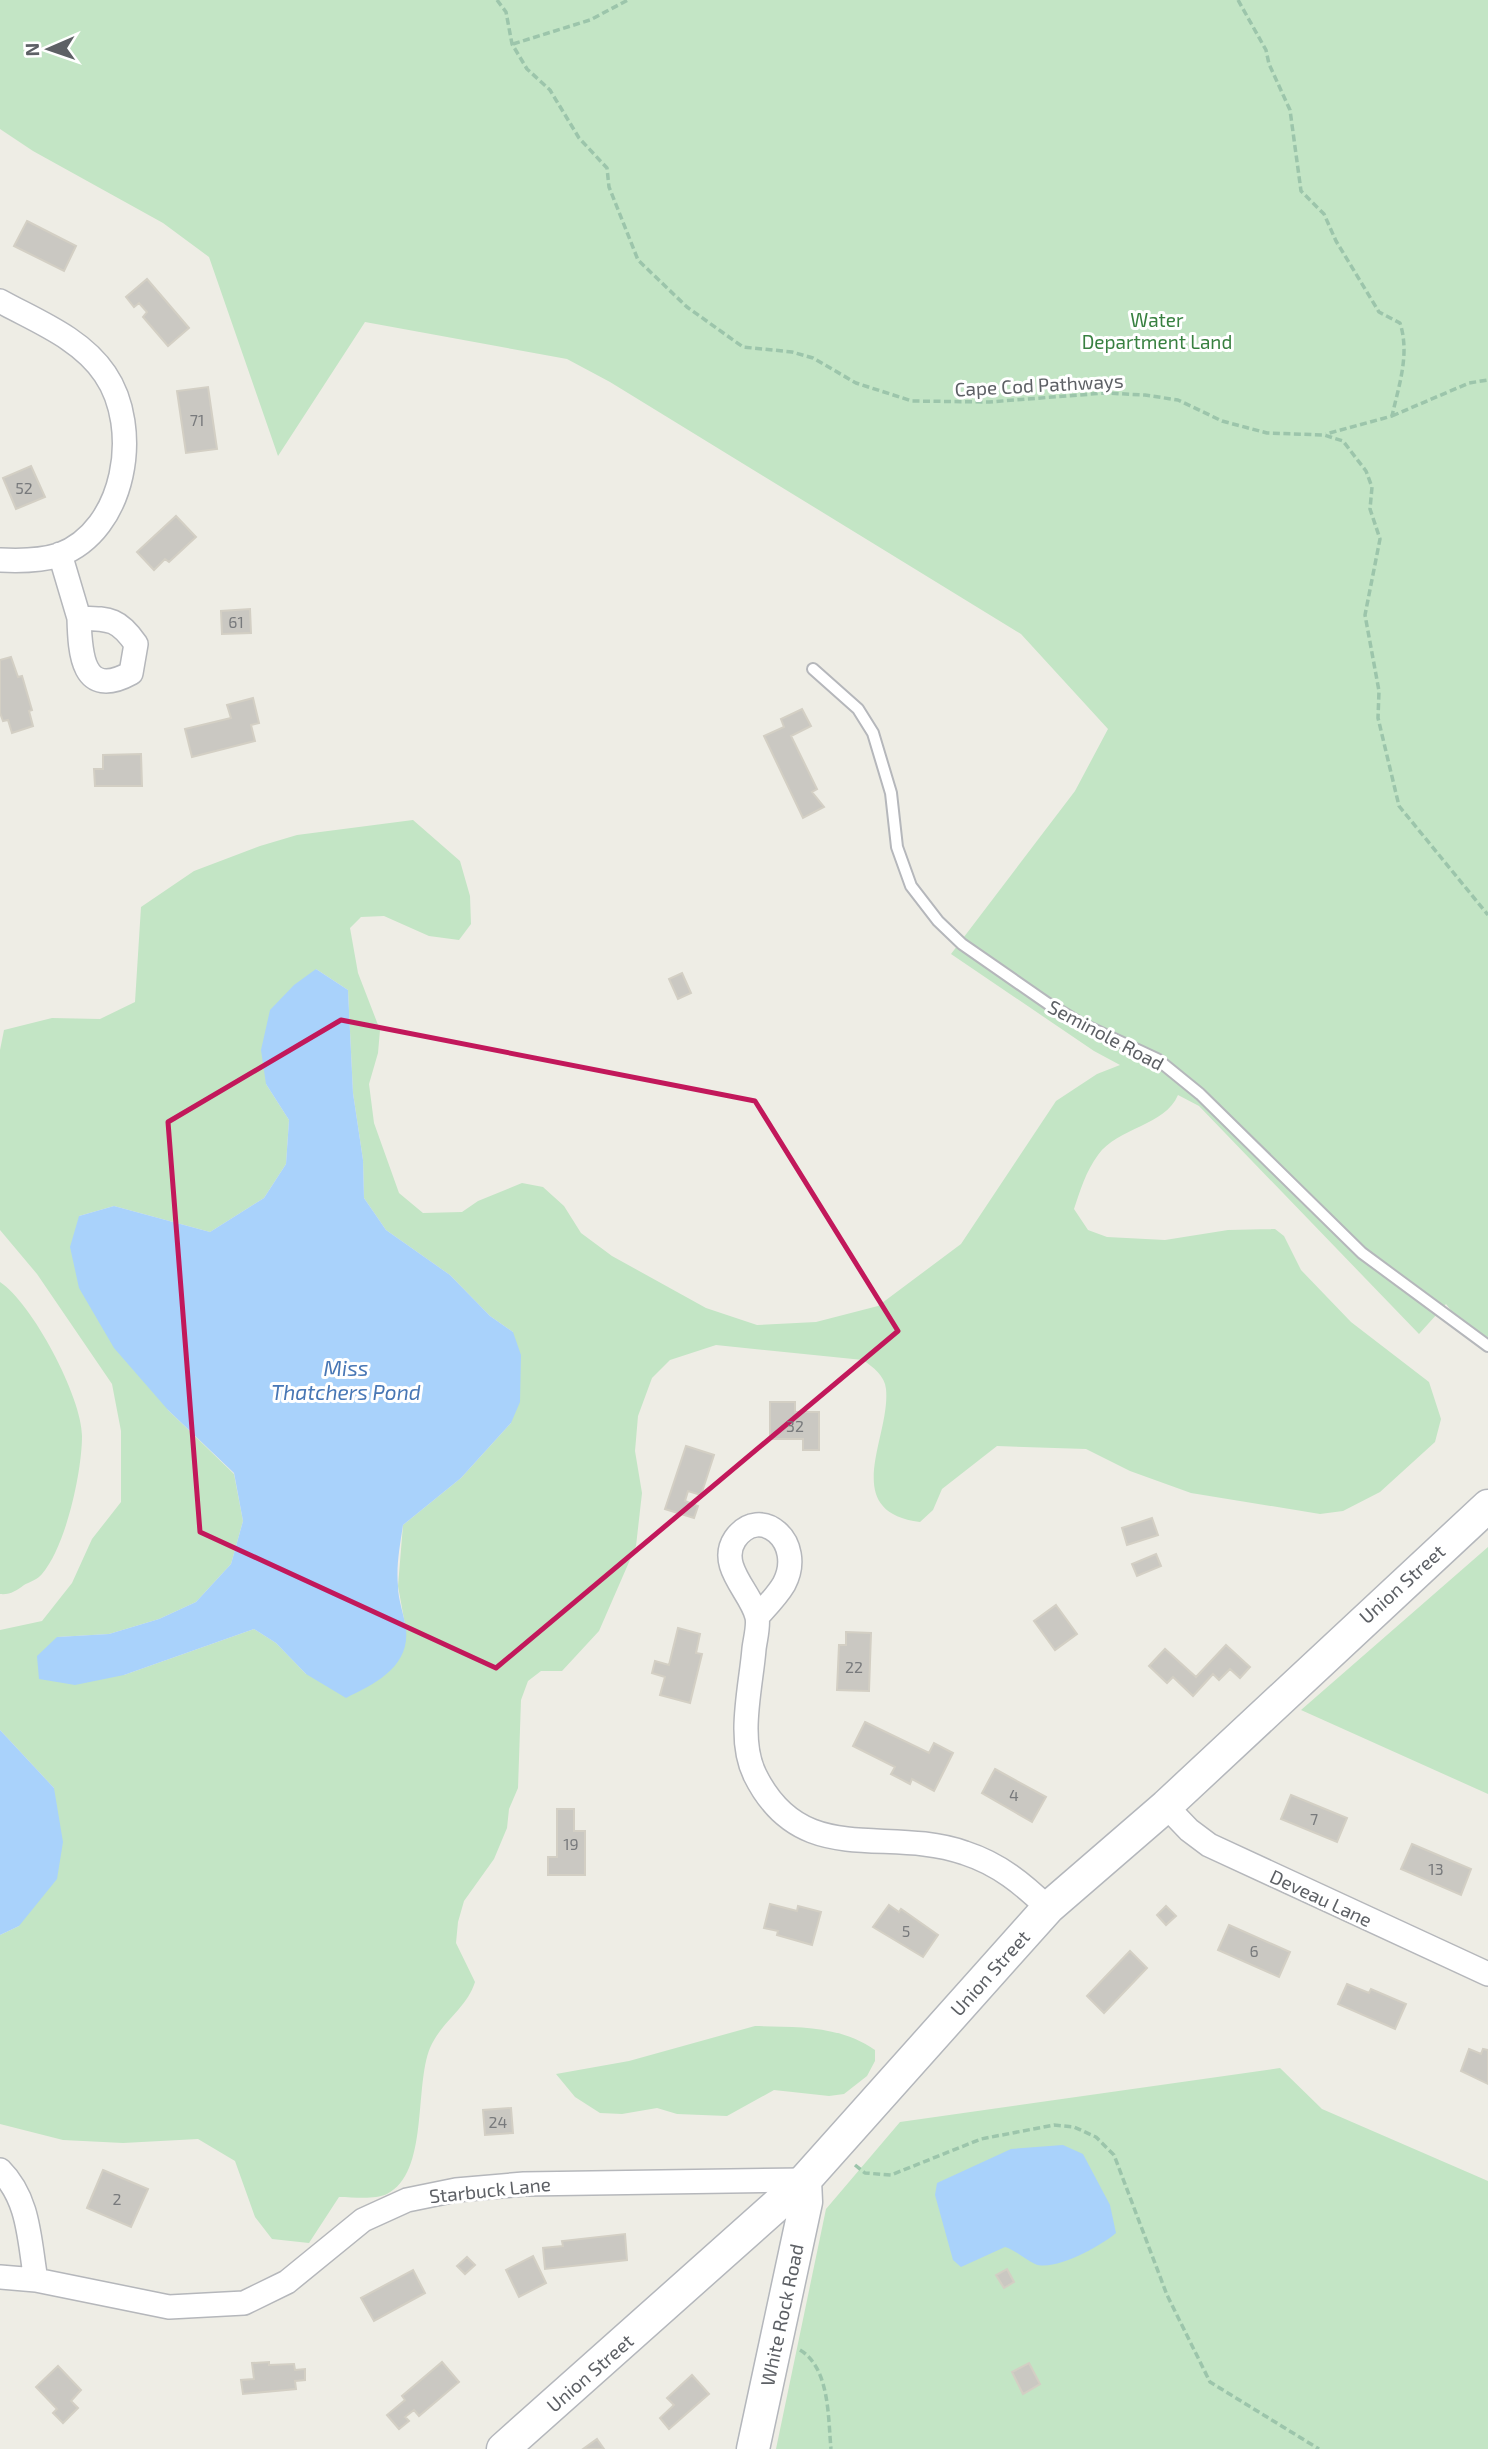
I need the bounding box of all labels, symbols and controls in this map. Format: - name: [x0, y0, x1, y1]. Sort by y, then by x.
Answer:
- north arrow: [14, 14, 84, 84]
- text: N: [20, 42, 43, 57]
- park label: Water Department Land: [1082, 308, 1232, 353]
- street label: Cape Cod Pathways: [954, 369, 1124, 400]
- house number: 71: [190, 410, 204, 429]
- house number: 52: [15, 478, 33, 497]
- house number: 61: [228, 612, 244, 631]
- street label: Seminole Road: [1044, 994, 1168, 1075]
- water label: Miss Thatchers Pond: [271, 1355, 421, 1404]
- house number: 32: [786, 1416, 804, 1435]
- street label: Union Street: [1354, 1539, 1449, 1628]
- house number: 22: [845, 1657, 863, 1676]
- house number: 4: [1009, 1785, 1019, 1804]
- house number: 7: [1310, 1809, 1318, 1828]
- house number: 19: [563, 1834, 579, 1853]
- house number: 13: [1428, 1859, 1444, 1878]
- street label: Deveau Lane: [1267, 1864, 1376, 1931]
- house number: 5: [902, 1921, 910, 1940]
- street label: Union Street: [945, 1925, 1034, 2020]
- house number: 6: [1249, 1941, 1259, 1960]
- house number: 24: [489, 2112, 508, 2131]
- street label: Starbuck Lane: [428, 2172, 552, 2207]
- house number: 2: [113, 2189, 122, 2208]
- street label: White Rock Road: [755, 2242, 808, 2388]
- street label: Union Street: [542, 2329, 638, 2416]

